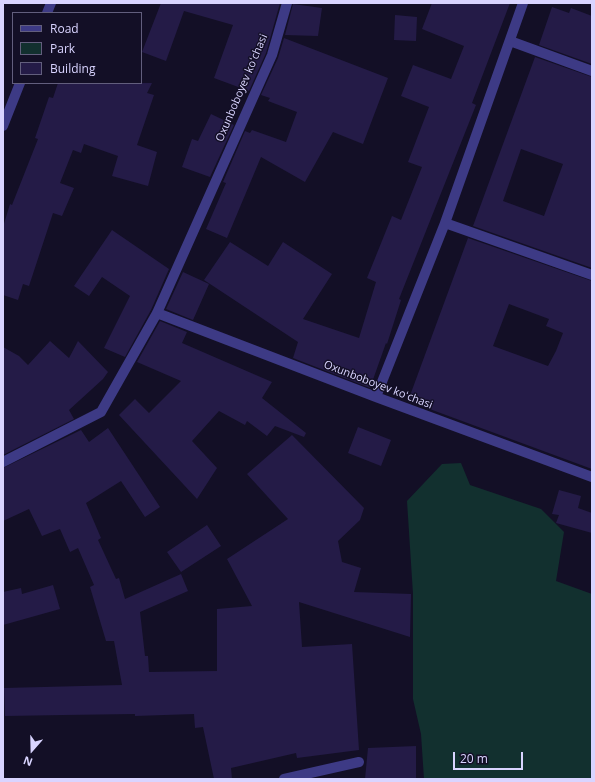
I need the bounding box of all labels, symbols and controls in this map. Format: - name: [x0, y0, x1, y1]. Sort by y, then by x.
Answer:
- legend: [12, 12, 142, 84]
- text: Road: [50, 20, 79, 37]
- street label: Oxunboboyev koʻchasi: [213, 32, 271, 144]
- text: Park: [50, 40, 75, 57]
- text: Building: [50, 60, 95, 77]
- street label: Oxunboboyev koʻchasi: [322, 358, 434, 412]
- north arrow: [12, 730, 52, 770]
- scale bar: [455, 744, 525, 770]
- text: 20 m: [460, 750, 488, 767]
- text: N: [21, 753, 35, 770]

